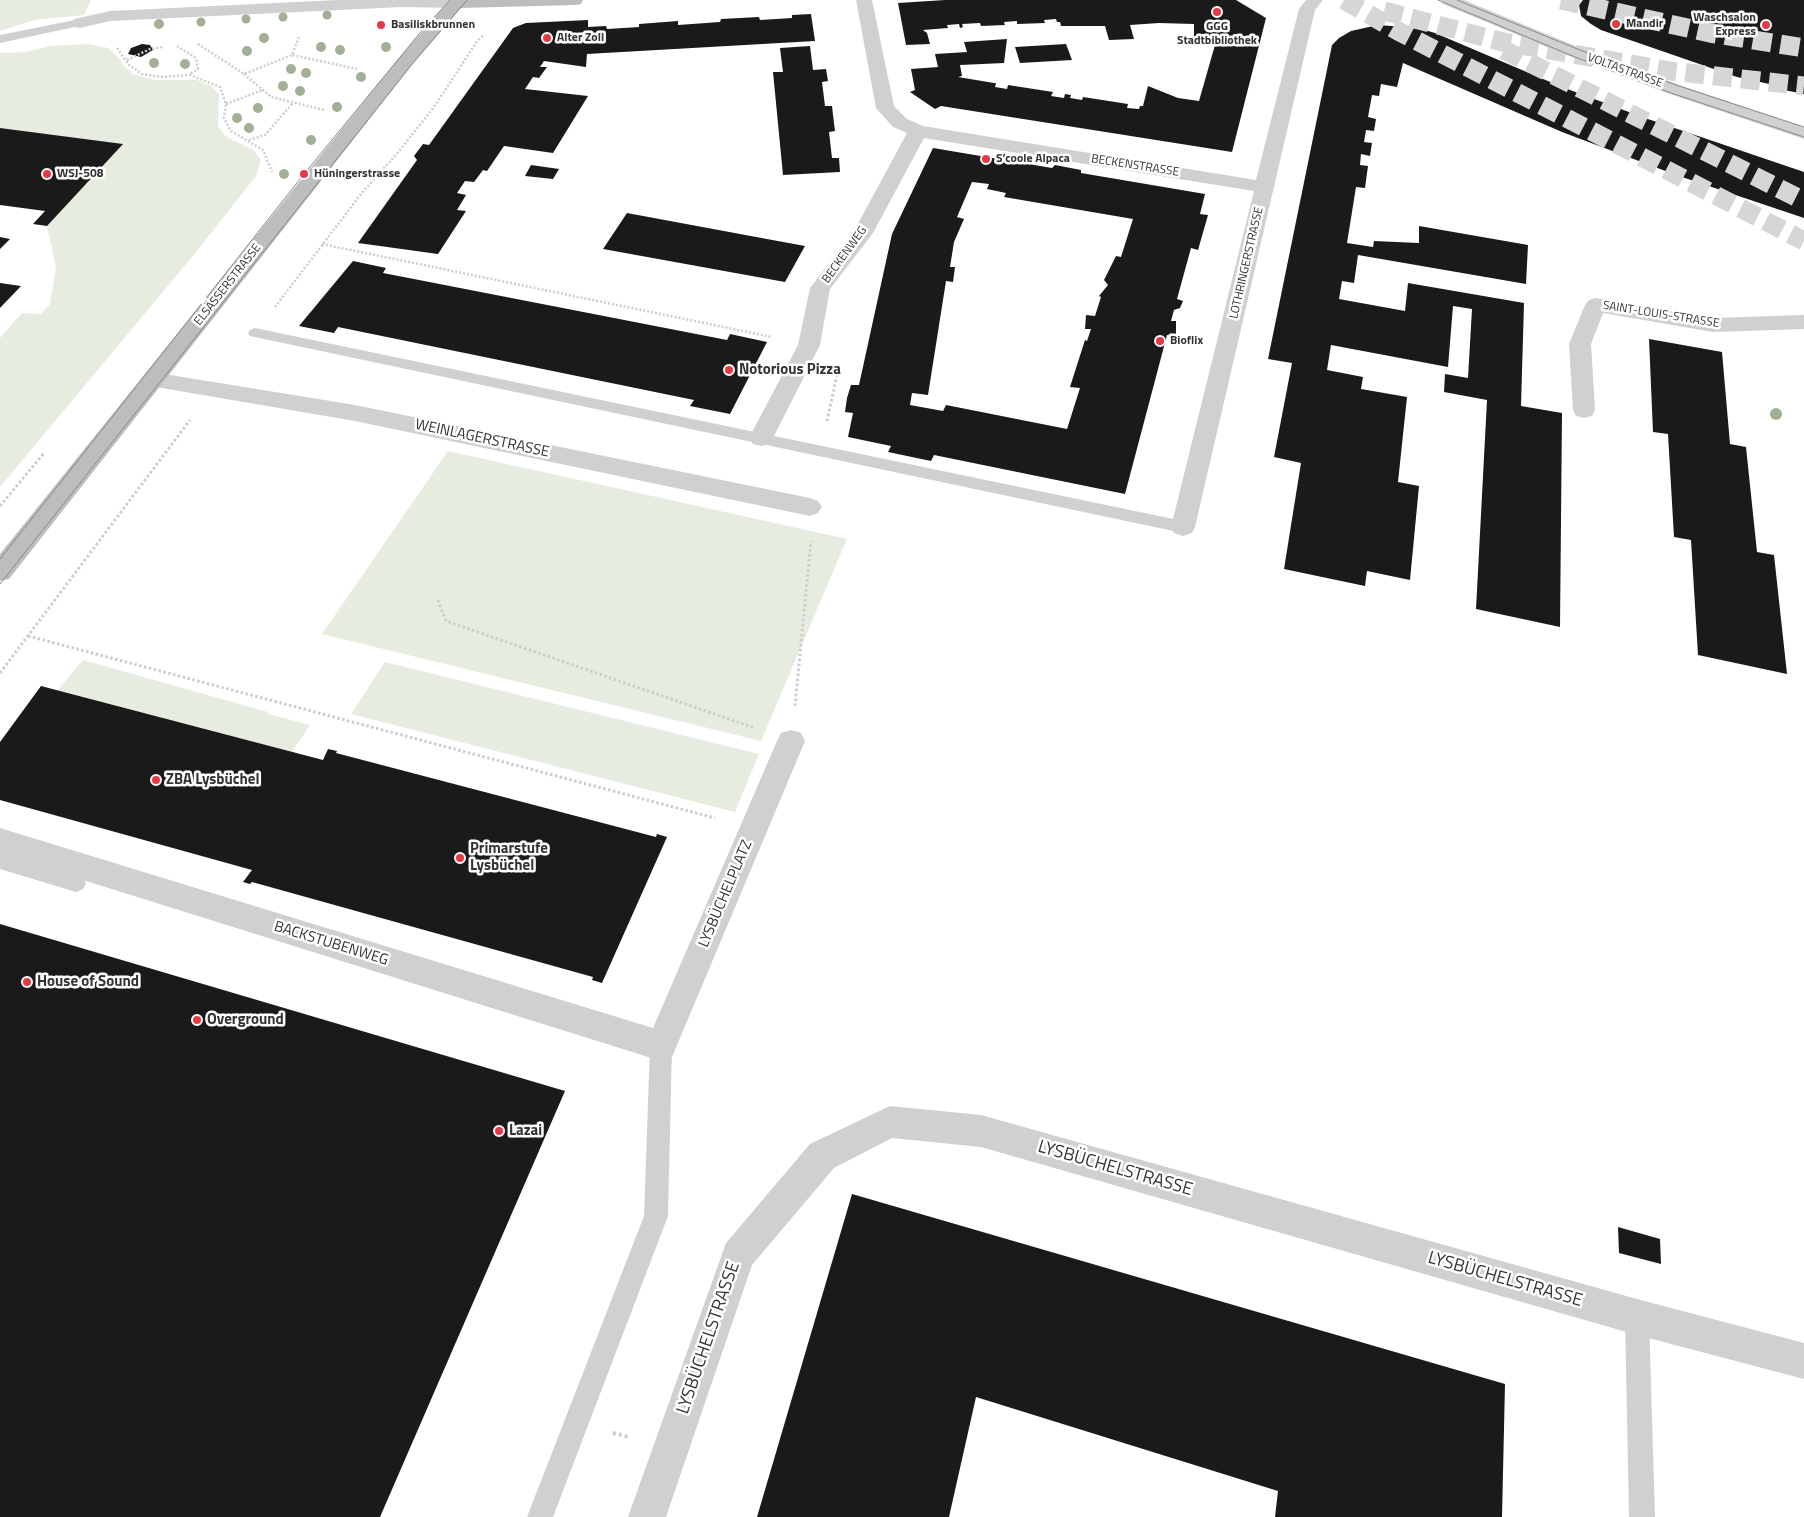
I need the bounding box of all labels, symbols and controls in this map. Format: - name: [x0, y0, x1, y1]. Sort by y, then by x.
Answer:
- marker: GGG Stadtbibliothek: [1211, 6, 1223, 18]
- place label: Waschsalon Express: [1693, 11, 1756, 39]
- place label: Mandir: [1626, 17, 1663, 31]
- place label: Basiliskbrunnen: [391, 18, 475, 32]
- marker: Mandir: [1610, 18, 1622, 30]
- marker: Basiliskbrunnen: [375, 19, 387, 31]
- marker: Waschsalon Express: [1760, 19, 1772, 31]
- place label: GGG Stadtbibliothek: [1177, 20, 1257, 48]
- place label: Alter Zoll: [557, 31, 604, 45]
- marker: Alter Zoll: [541, 32, 553, 44]
- street label: VOLTASTRASSE: [1585, 51, 1665, 91]
- place label: S’coole Alpaca: [996, 152, 1070, 166]
- street label: BECKENSTRASSE: [1090, 152, 1180, 180]
- marker: S’coole Alpaca: [980, 153, 992, 165]
- place label: WSJ-508: [57, 167, 103, 181]
- place label: Hüningerstrasse: [314, 167, 400, 181]
- marker: WSJ-508: [41, 168, 53, 180]
- marker: Hüningerstrasse: [298, 168, 310, 180]
- street label: LOTHRINGERSTRASSE: [1227, 206, 1267, 320]
- street label: BECKENWEG: [820, 224, 870, 286]
- street label: ELSÄSSERSTRASSE: [192, 241, 264, 329]
- street label: SAINT-LOUIS-STRASSE: [1602, 299, 1720, 331]
- place label: Bioflix: [1170, 334, 1203, 348]
- marker: Bioflix: [1154, 335, 1166, 347]
- place label: Notorious Pizza: [739, 361, 841, 379]
- marker: Notorious Pizza: [723, 364, 735, 376]
- street label: WEINLAGERSTRASSE: [413, 416, 551, 462]
- place label: ZBA Lysbüchel: [166, 771, 260, 789]
- marker: ZBA Lysbüchel: [150, 774, 162, 786]
- street label: LYSBÜCHELPLATZ: [695, 838, 757, 950]
- place label: Primarstufe Lysbüchel: [470, 840, 548, 875]
- marker: Primarstufe Lysbüchel: [454, 852, 466, 864]
- street label: BACKSTUBENWEG: [272, 918, 390, 970]
- place label: House of Sound: [37, 973, 139, 991]
- marker: House of Sound: [21, 976, 33, 988]
- place label: Overground: [207, 1011, 284, 1029]
- marker: Overground: [191, 1014, 203, 1026]
- place label: Lazai: [509, 1122, 542, 1140]
- marker: Lazai: [493, 1125, 505, 1137]
- street label: LYSBÜCHELSTRASSE: [1035, 1137, 1195, 1201]
- street label: LYSBÜCHELSTRASSE: [1425, 1248, 1585, 1312]
- street label: LYSBÜCHELSTRASSE: [673, 1259, 745, 1417]

